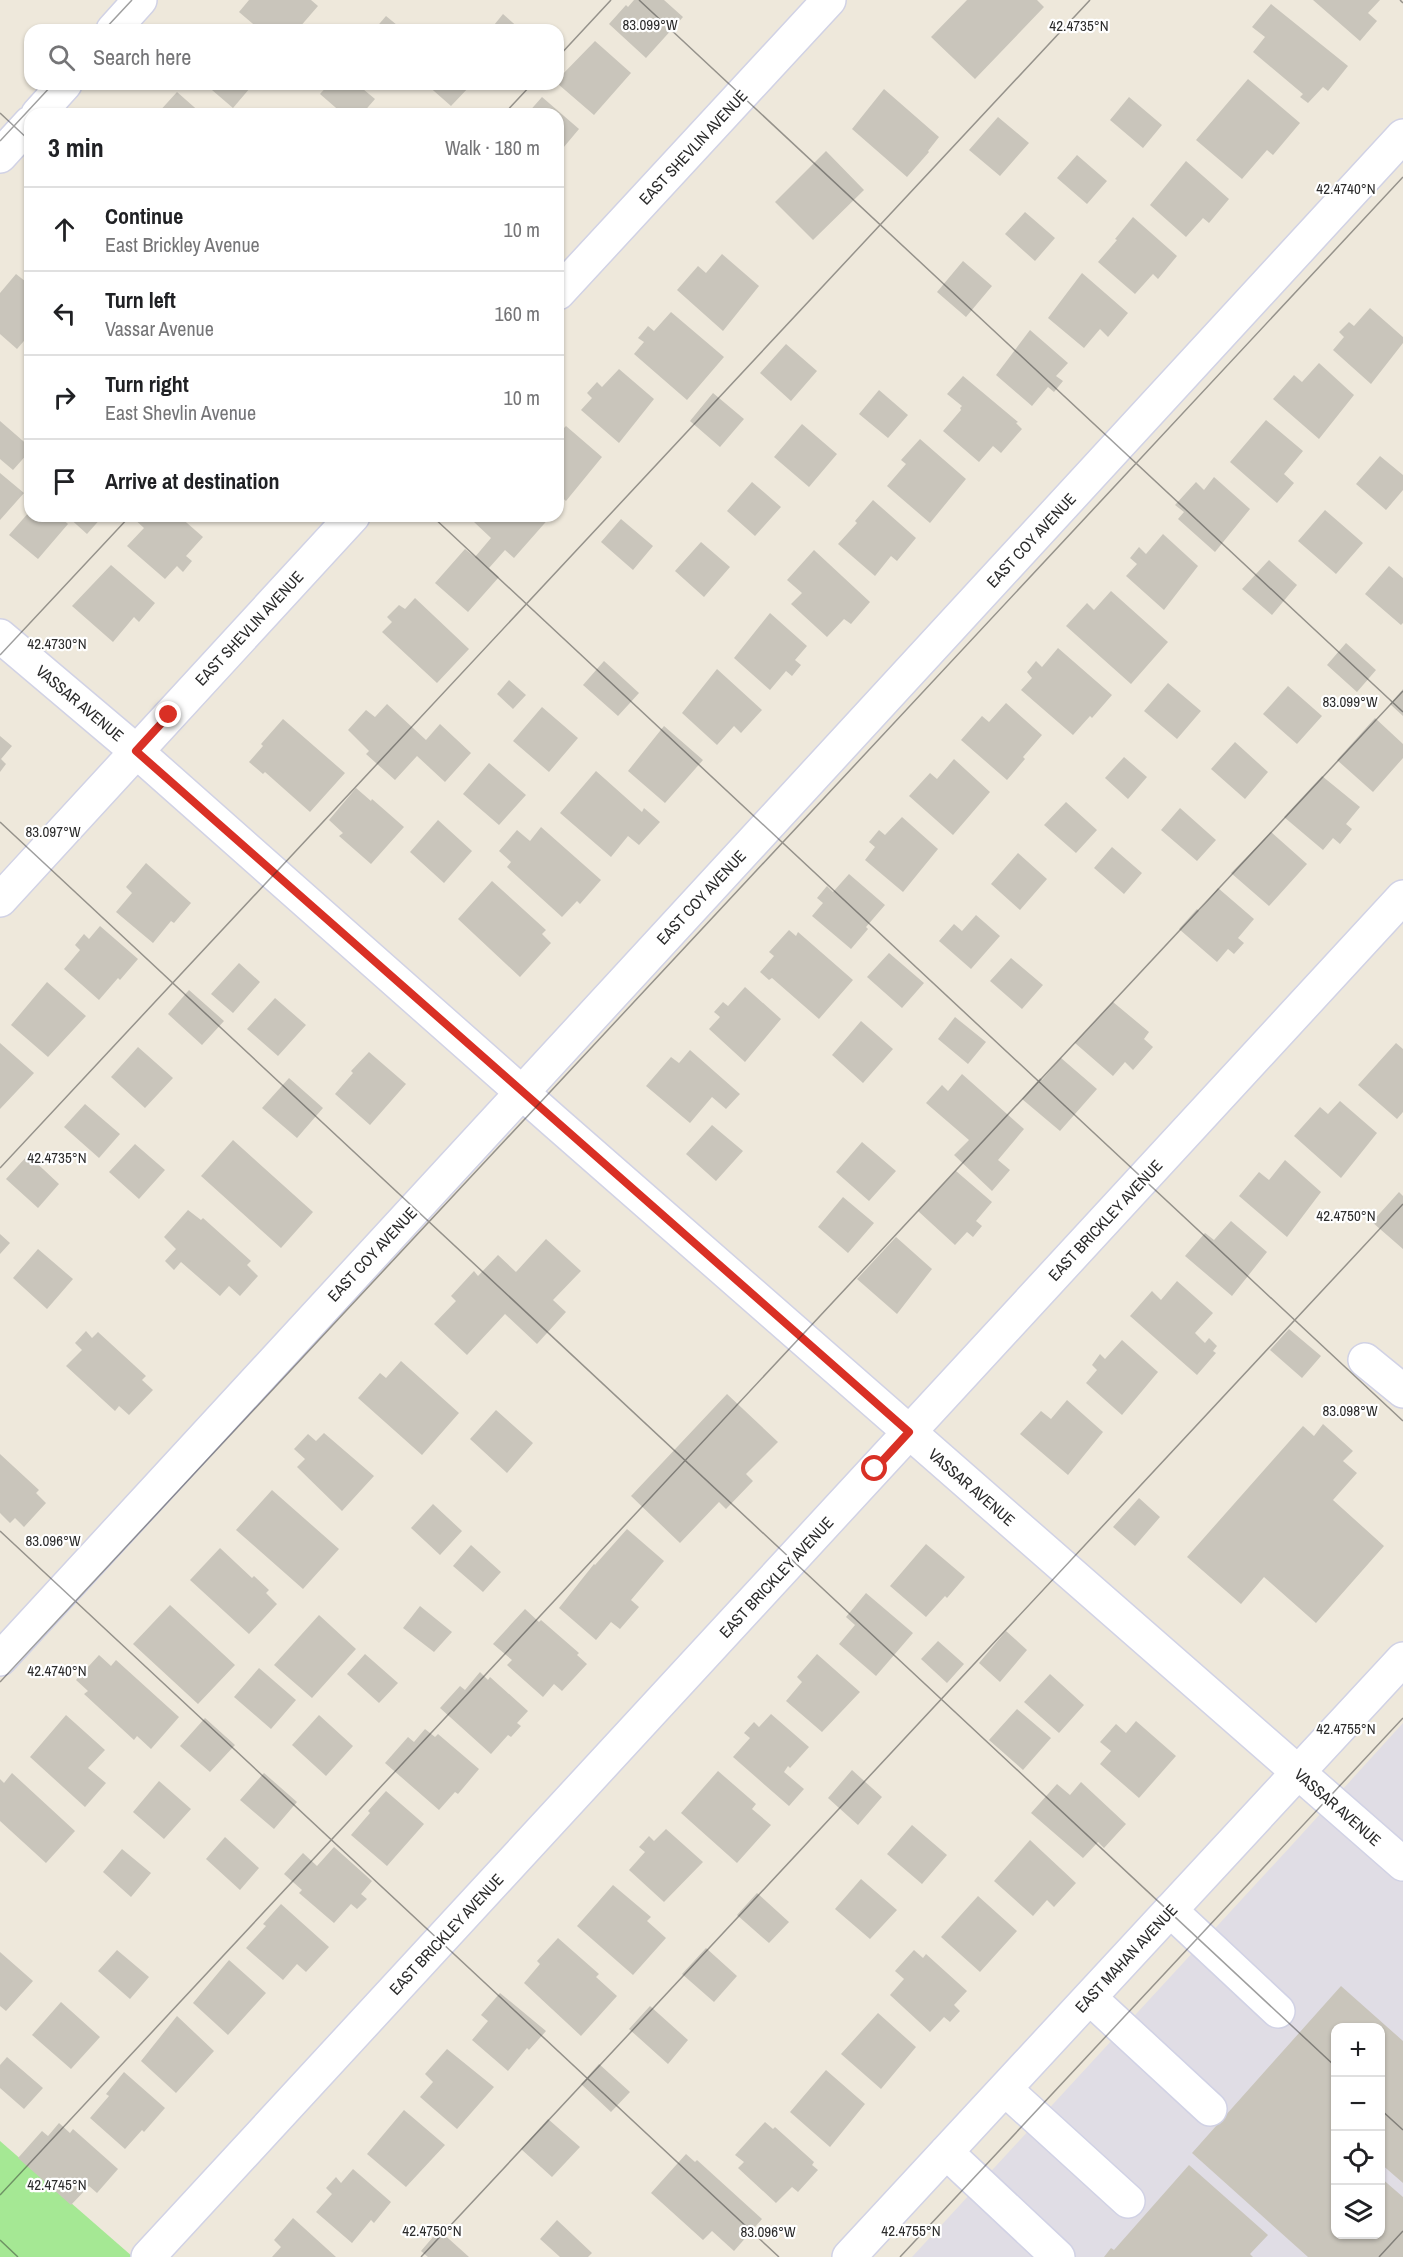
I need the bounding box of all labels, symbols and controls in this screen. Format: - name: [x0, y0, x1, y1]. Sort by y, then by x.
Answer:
- text: 83.099°W: [622, 14, 678, 35]
- text: 42.4735°N: [1049, 15, 1109, 36]
- search box: [24, 24, 564, 90]
- icon: search: [45, 41, 78, 74]
- text: Search here: [93, 42, 191, 72]
- street label: EAST SHEVLIN AVENUE: [634, 85, 752, 209]
- text: 3 min: [48, 130, 104, 165]
- text: Walk · 180 m: [445, 134, 540, 161]
- text: 42.4740°N: [1316, 178, 1376, 199]
- text: Continue: [105, 201, 183, 231]
- icon: ahead: [48, 213, 81, 246]
- text: 10 m: [504, 216, 540, 243]
- text: East Brickley Avenue: [105, 231, 260, 258]
- text: Turn left: [105, 285, 176, 315]
- icon: left: [48, 297, 81, 330]
- text: 160 m: [494, 300, 540, 327]
- text: Vassar Avenue: [105, 315, 214, 342]
- text: Turn right: [105, 369, 189, 399]
- icon: right: [48, 381, 81, 414]
- text: 10 m: [504, 384, 540, 411]
- text: East Shevlin Avenue: [105, 399, 256, 426]
- icon: arrive: [48, 465, 81, 498]
- text: Arrive at destination: [105, 466, 279, 496]
- street label: EAST COY AVENUE: [981, 488, 1081, 592]
- street label: EAST SHEVLIN AVENUE: [190, 566, 308, 690]
- text: 42.4730°N: [27, 633, 87, 654]
- street label: VASSAR AVENUE: [31, 660, 129, 746]
- text: 83.099°W: [1322, 691, 1378, 712]
- route end: [155, 701, 181, 727]
- text: 83.097°W: [25, 821, 81, 842]
- street label: EAST COY AVENUE: [651, 845, 751, 949]
- text: 42.4735°N: [27, 1147, 87, 1168]
- street label: EAST BRICKLEY AVENUE: [1043, 1155, 1167, 1285]
- street label: EAST COY AVENUE: [322, 1202, 422, 1306]
- text: 42.4750°N: [1316, 1205, 1376, 1226]
- text: 83.098°W: [1322, 1400, 1378, 1421]
- street label: VASSAR AVENUE: [924, 1443, 1020, 1531]
- route start: [861, 1455, 887, 1481]
- street label: EAST BRICKLEY AVENUE: [714, 1512, 838, 1642]
- text: 83.096°W: [25, 1530, 81, 1551]
- text: 42.4740°N: [27, 1660, 87, 1681]
- text: 42.4755°N: [1316, 1718, 1376, 1739]
- street label: VASSAR AVENUE: [1290, 1763, 1386, 1851]
- street label: EAST BRICKLEY AVENUE: [384, 1869, 508, 1999]
- street label: EAST MAHAN AVENUE: [1070, 1899, 1182, 2017]
- map controls: [1331, 2023, 1385, 2239]
- button: +: [1331, 2023, 1385, 2077]
- button: −: [1331, 2077, 1385, 2131]
- button: locate: [1331, 2131, 1385, 2185]
- text: 42.4745°N: [27, 2174, 87, 2195]
- button: layers: [1331, 2185, 1385, 2239]
- text: 42.4750°N: [402, 2220, 462, 2241]
- text: 42.4755°N: [881, 2220, 941, 2241]
- text: 83.096°W: [740, 2221, 796, 2242]

